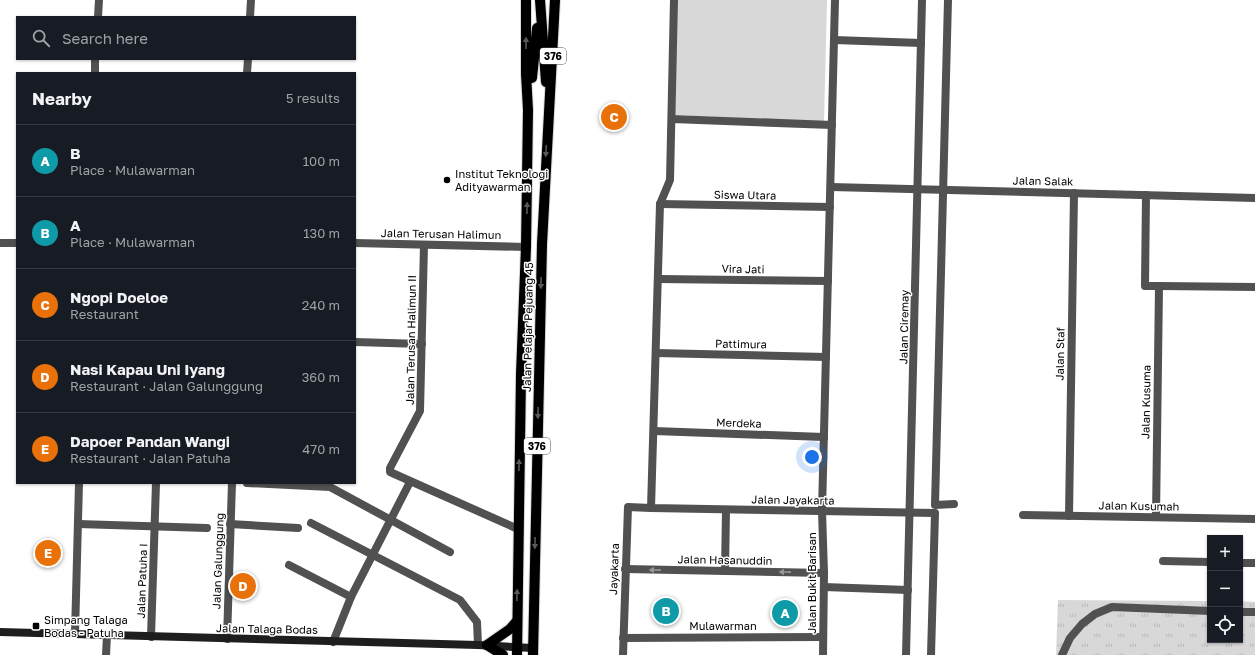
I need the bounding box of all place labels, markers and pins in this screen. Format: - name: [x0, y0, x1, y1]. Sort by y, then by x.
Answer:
- pin: C: [601, 102, 627, 132]
- place label: Institut Teknologi Adityawarman: [455, 167, 548, 193]
- marker: Institut Teknologi Adityawarman: [442, 175, 452, 185]
- pin: E: [35, 538, 61, 568]
- pin: D: [230, 571, 256, 601]
- pin: B: [653, 596, 679, 626]
- pin: A: [772, 598, 798, 628]
- place label: Simpang Talaga Bodas - Patuha: [44, 613, 128, 639]
- marker: Simpang Talaga Bodas - Patuha: [31, 621, 41, 631]

